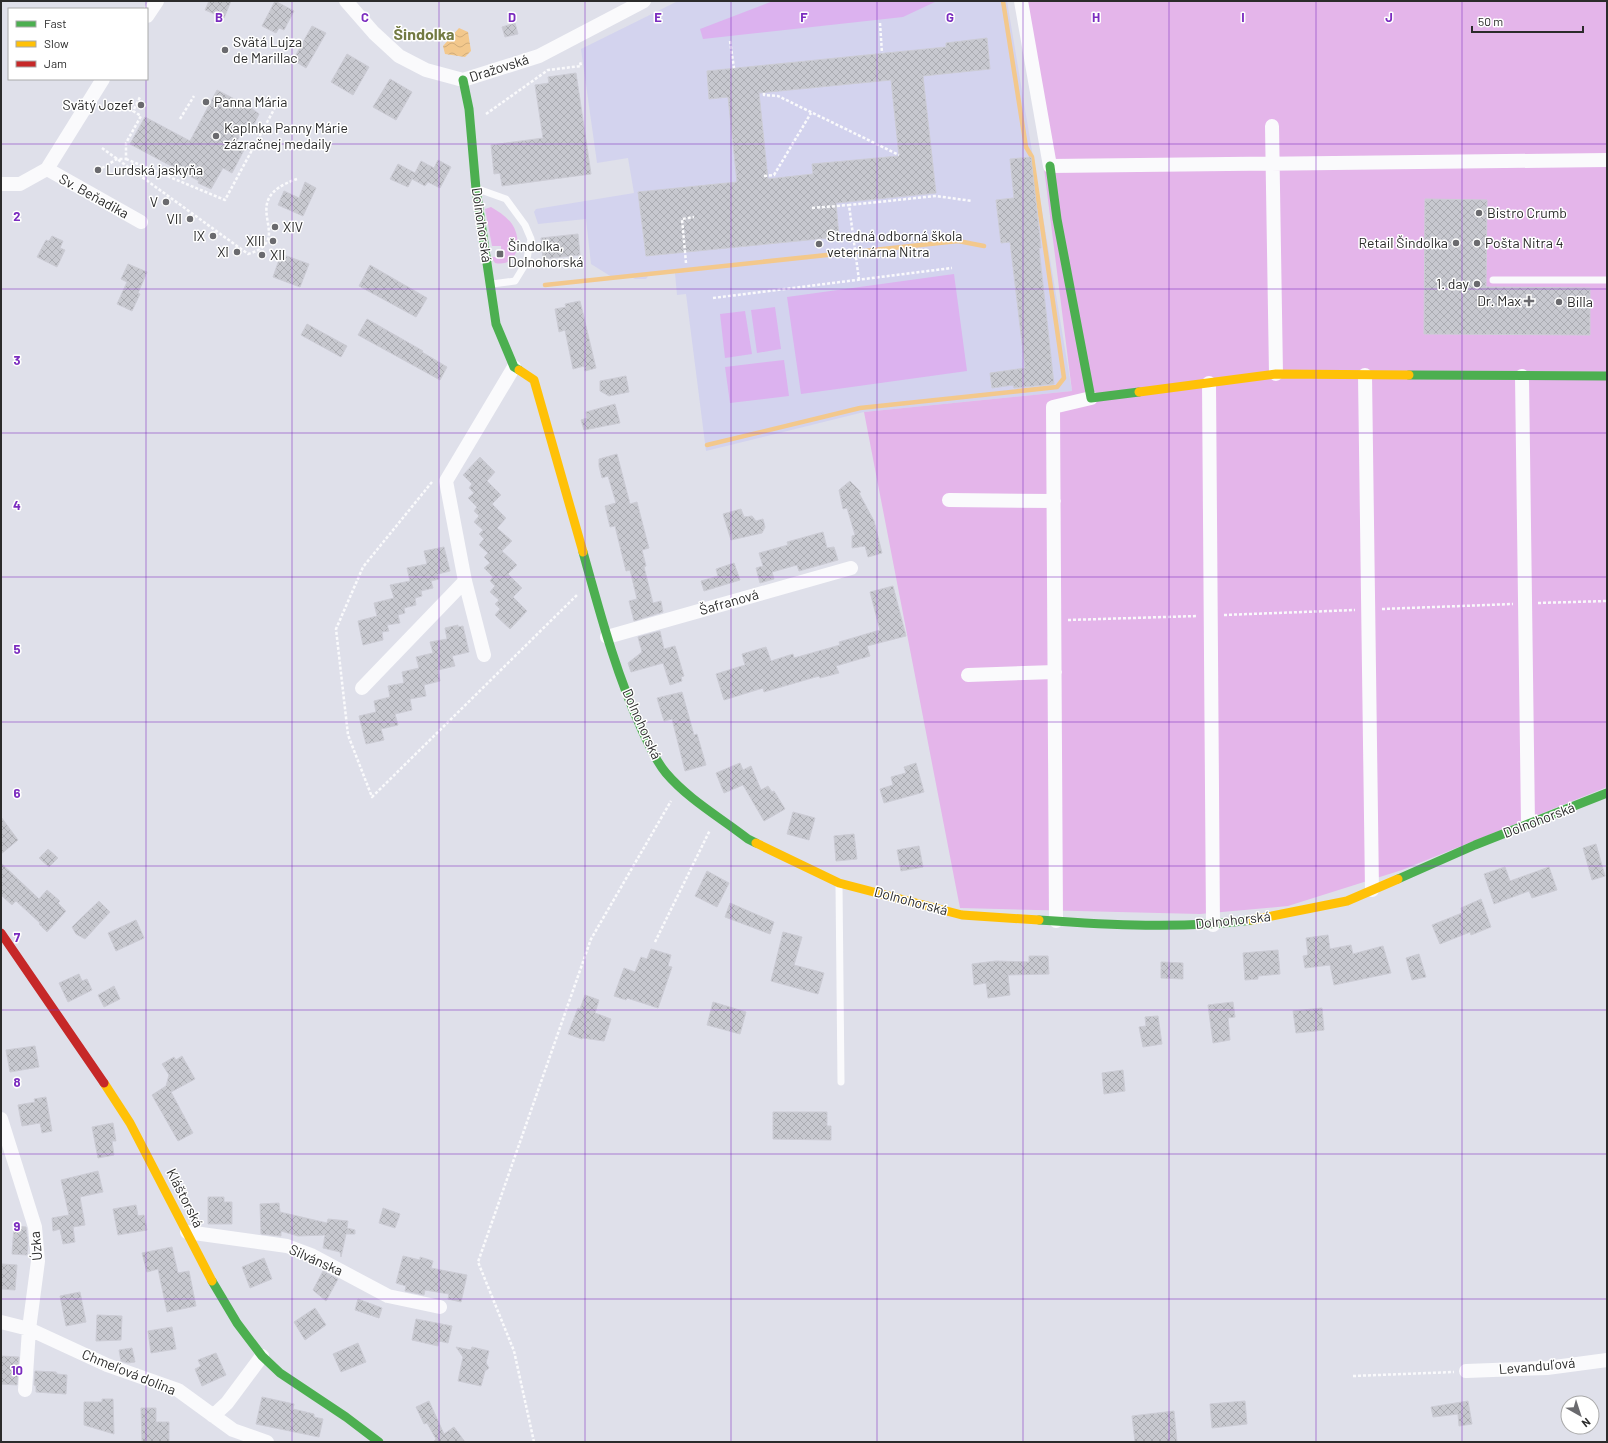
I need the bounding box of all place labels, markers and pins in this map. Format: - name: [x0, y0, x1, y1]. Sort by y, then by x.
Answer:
- place label: Svätá Lujza de Marillac: [233, 33, 302, 66]
- marker: Svätá Lujza de Marillac: [220, 45, 230, 55]
- place label: Panna Mária: [214, 93, 287, 110]
- place label: Svätý Jozef: [63, 96, 133, 113]
- marker: Panna Mária: [201, 97, 211, 107]
- marker: Svätý Jozef: [136, 100, 146, 110]
- place label: Kaplnka Panny Márie zázračnej medaily: [224, 119, 348, 152]
- marker: Kaplnka Panny Márie zázračnej medaily: [211, 131, 221, 141]
- place label: Lurdská jaskyňa: [106, 161, 203, 178]
- marker: Lurdská jaskyňa: [93, 165, 103, 175]
- place label: V: [150, 193, 158, 210]
- marker: V: [161, 197, 171, 207]
- place label: Bistro Crumb: [1487, 204, 1567, 221]
- marker: Bistro Crumb: [1474, 208, 1484, 218]
- place label: VII: [167, 210, 182, 227]
- marker: VII: [185, 214, 195, 224]
- place label: XIV: [283, 218, 303, 235]
- marker: XIV: [270, 222, 280, 232]
- place label: IX: [193, 227, 205, 244]
- place label: Stredná odborná škola veterinárna Nitra: [827, 227, 962, 260]
- marker: IX: [208, 231, 218, 241]
- place label: XIII: [246, 232, 265, 249]
- place label: Retail Šindolka: [1359, 234, 1448, 251]
- place label: Pošta Nitra 4: [1485, 234, 1563, 251]
- marker: XIII: [268, 236, 278, 246]
- place label: Šindolka, Dolnohorská: [508, 237, 583, 270]
- marker: Retail Šindolka: [1451, 238, 1461, 248]
- marker: Pošta Nitra 4: [1472, 238, 1482, 248]
- marker: Stredná odborná škola veterinárna Nitra: [814, 239, 824, 249]
- place label: XI: [217, 243, 229, 260]
- place label: XII: [270, 246, 286, 263]
- marker: XI: [232, 247, 242, 257]
- marker: Šindolka, Dolnohorská: [495, 249, 505, 259]
- marker: XII: [257, 250, 267, 260]
- place label: 1. day: [1436, 275, 1470, 292]
- marker: 1. day: [1472, 279, 1482, 289]
- place label: Dr. Max: [1477, 292, 1521, 309]
- place label: Billa: [1567, 293, 1593, 310]
- marker: Dr. Max: [1524, 296, 1534, 306]
- marker: Billa: [1554, 297, 1564, 307]

